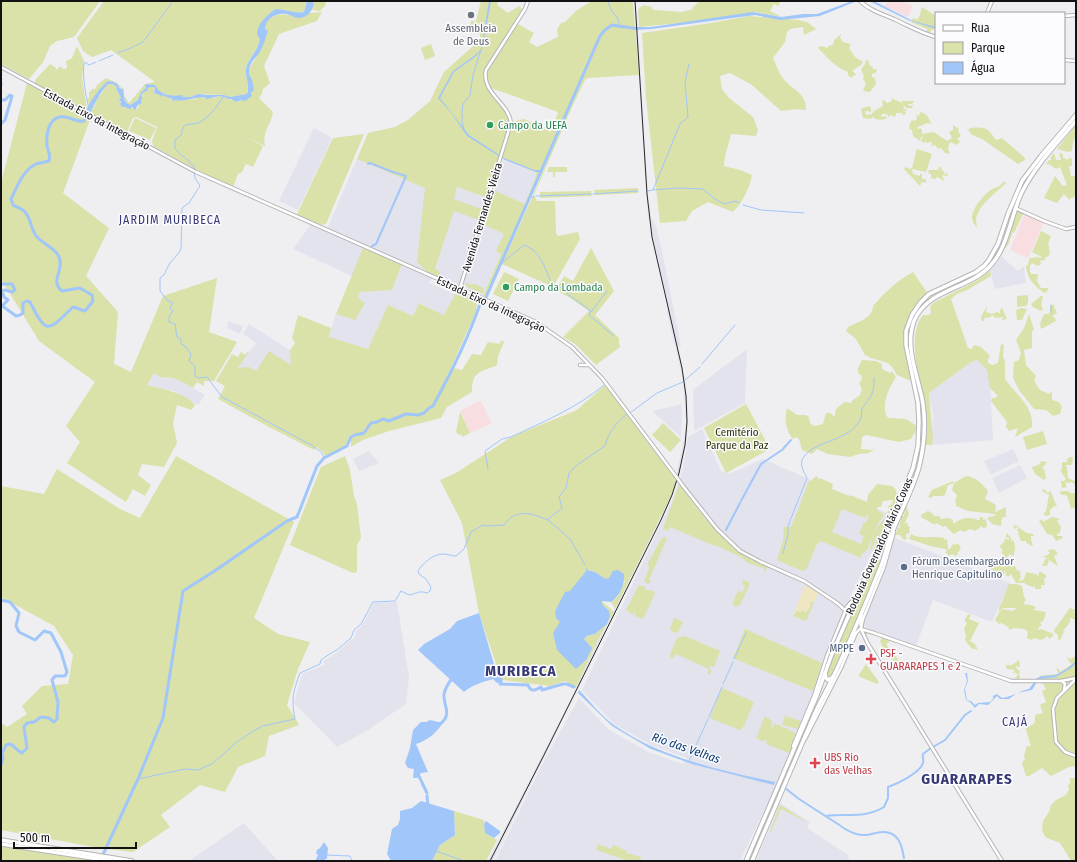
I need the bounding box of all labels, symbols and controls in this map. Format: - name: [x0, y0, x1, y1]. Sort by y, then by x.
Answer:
- marker: Assembleia de Deus: [466, 10, 476, 20]
- legend: [935, 12, 1065, 84]
- text: Rua: [971, 21, 990, 35]
- place label: Assembleia de Deus: [445, 22, 497, 48]
- text: Parque: [971, 41, 1005, 55]
- text: Água: [971, 60, 995, 75]
- street label: Estrada Eixo da Integração: [41, 86, 152, 153]
- place label: Campo da UEFA: [498, 119, 567, 132]
- marker: Campo da UEFA: [485, 120, 495, 130]
- street label: Avenida Fernandes Vieira: [460, 161, 505, 273]
- district label: JARDIM MURIBECA: [119, 213, 221, 227]
- street label: Estrada Eixo da Integração: [434, 274, 547, 335]
- place label: Campo da Lombada: [514, 281, 603, 294]
- marker: Campo da Lombada: [501, 282, 511, 292]
- park label: Cemitério Parque da Paz: [706, 426, 769, 452]
- street label: Rodovia Governador Mário Covas: [843, 475, 916, 617]
- place label: Fórum Desembargador Henrique Capitulino: [912, 555, 1014, 581]
- marker: Fórum Desembargador Henrique Capitulino: [899, 562, 909, 572]
- place label: MPPE: [830, 642, 854, 655]
- marker: MPPE: [857, 643, 867, 653]
- place label: PSF - GUARARAPES 1 e 2: [880, 647, 961, 673]
- marker: PSF - GUARARAPES 1 e 2: [865, 653, 877, 665]
- district label: MURIBECA: [485, 662, 557, 680]
- district label: CAJÁ: [1002, 714, 1028, 729]
- water label: Rio das Velhas: [650, 730, 722, 766]
- place label: UBS Rio das Velhas: [824, 751, 872, 777]
- marker: UBS Rio das Velhas: [809, 757, 821, 769]
- district label: GUARARAPES: [921, 770, 1013, 788]
- scale bar: [14, 824, 136, 850]
- text: 500 m: [20, 831, 50, 845]

